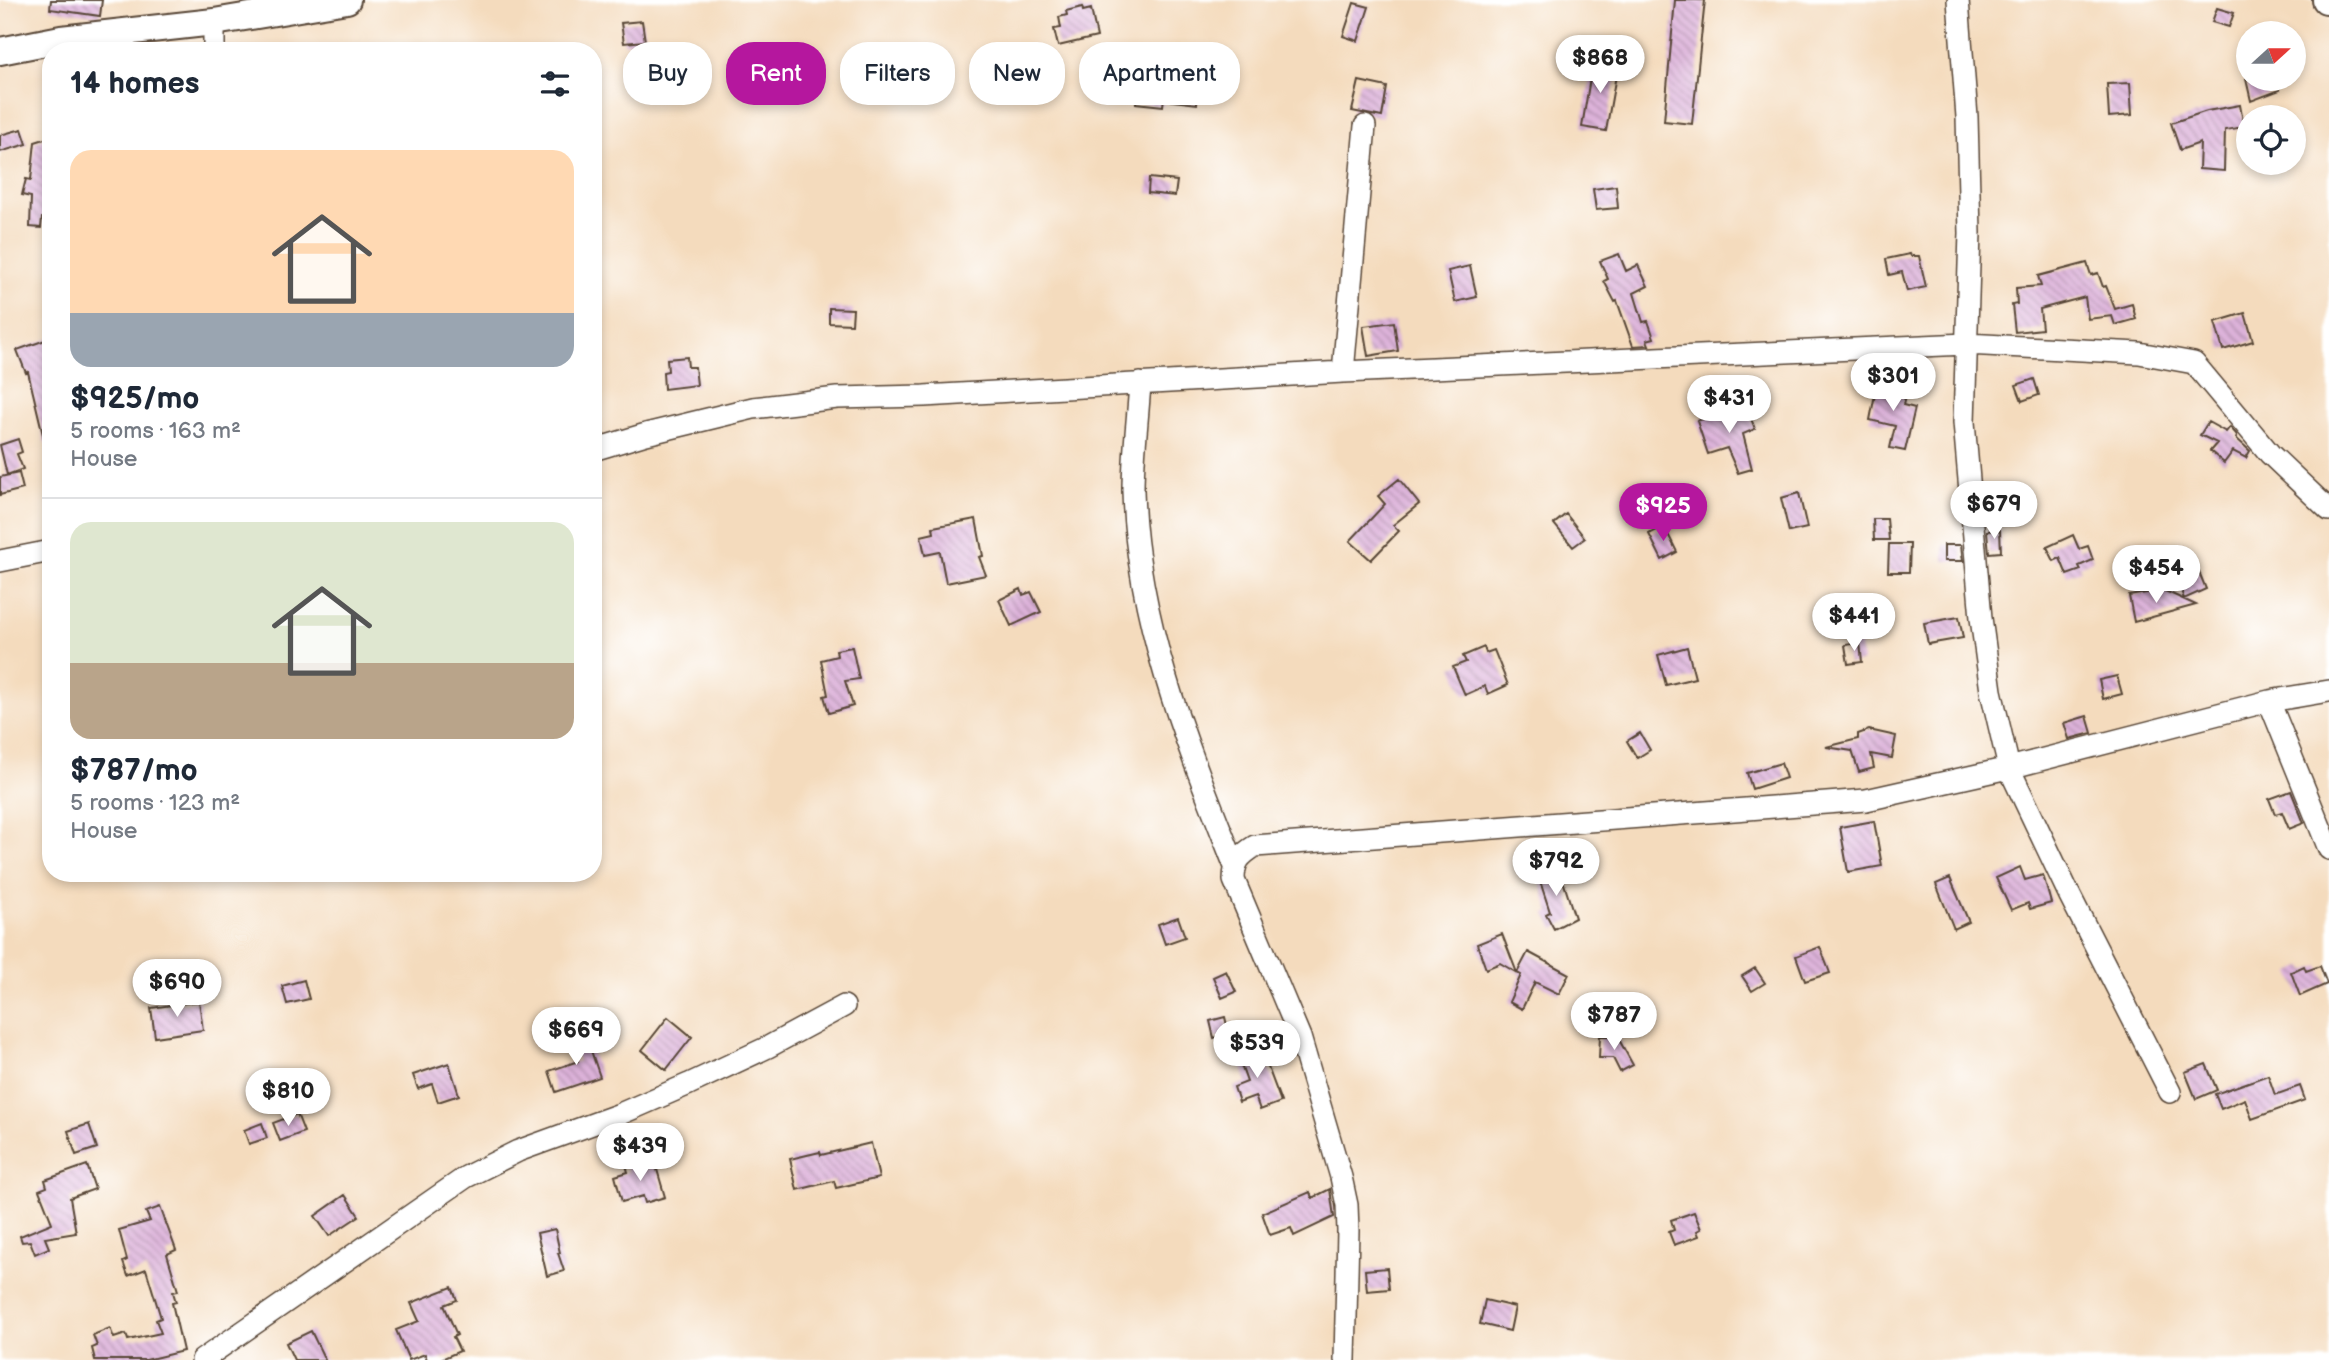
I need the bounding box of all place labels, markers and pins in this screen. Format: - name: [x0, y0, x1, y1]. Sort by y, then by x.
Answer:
- pin: $868: [1559, 36, 1641, 95]
- pin: $301: [1852, 354, 1934, 413]
- pin: $431: [1688, 376, 1770, 435]
- pin: $679: [1953, 482, 2035, 541]
- pin: $925: [1622, 484, 1704, 543]
- pin: $454: [2115, 546, 2197, 605]
- pin: $441: [1813, 594, 1895, 653]
- pin: $792: [1515, 838, 1597, 898]
- pin: $690: [136, 960, 218, 1019]
- pin: $787: [1573, 992, 1655, 1052]
- pin: $669: [535, 1007, 617, 1067]
- pin: $539: [1216, 1020, 1298, 1080]
- pin: $810: [247, 1068, 329, 1128]
- pin: $439: [599, 1124, 681, 1183]

